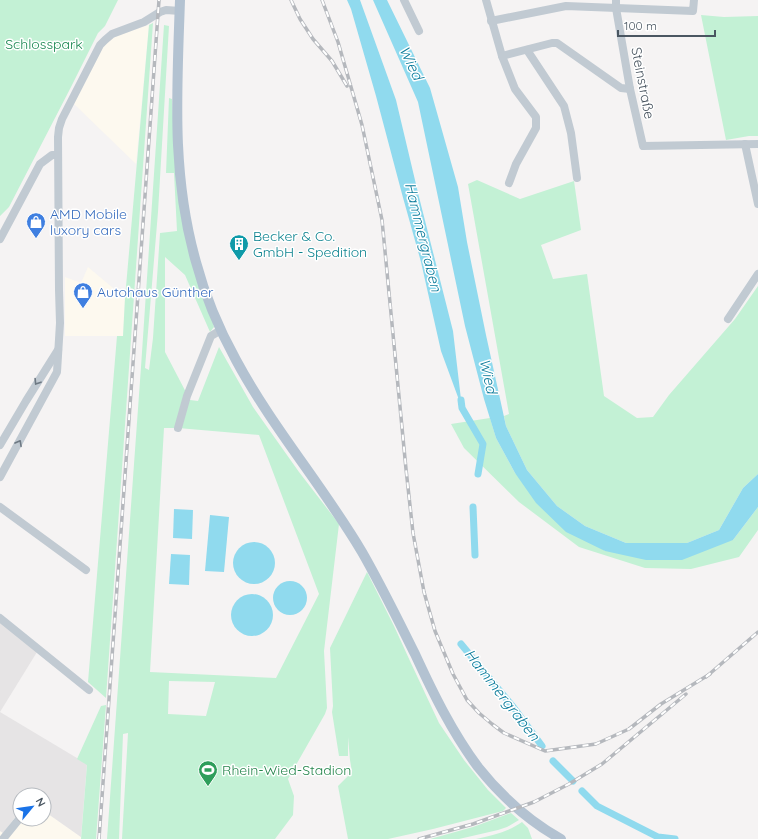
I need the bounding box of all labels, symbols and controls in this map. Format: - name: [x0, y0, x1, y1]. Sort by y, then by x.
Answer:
- scale bar: [618, 12, 715, 38]
- text: 100 m: [624, 18, 657, 33]
- park label: Schlosspark: [5, 35, 83, 53]
- water label: Wied: [395, 43, 429, 85]
- street label: Steinstraße: [627, 45, 659, 121]
- water label: Hammergraben: [401, 180, 446, 294]
- place label: AMD Mobile luxory cars: [50, 205, 127, 239]
- shop icon: AMD Mobile luxory cars: [25, 211, 47, 239]
- place label: Becker & Co. GmbH - Spedition: [253, 227, 367, 261]
- building icon: Becker & Co. GmbH - Spedition: [228, 233, 250, 261]
- shop icon: Autohaus Günther: [72, 281, 94, 309]
- place label: Autohaus Günther: [97, 283, 214, 301]
- water label: Wied: [475, 357, 502, 397]
- one-way arrow: [34, 378, 42, 385]
- one-way arrow: [14, 440, 21, 447]
- water label: Hammergraben: [461, 645, 544, 745]
- sports icon: Rhein-Wied-Stadion: [197, 759, 219, 787]
- place label: Rhein-Wied-Stadion: [222, 761, 351, 779]
- north arrow: [12, 787, 52, 827]
- text: N: [33, 795, 49, 809]

